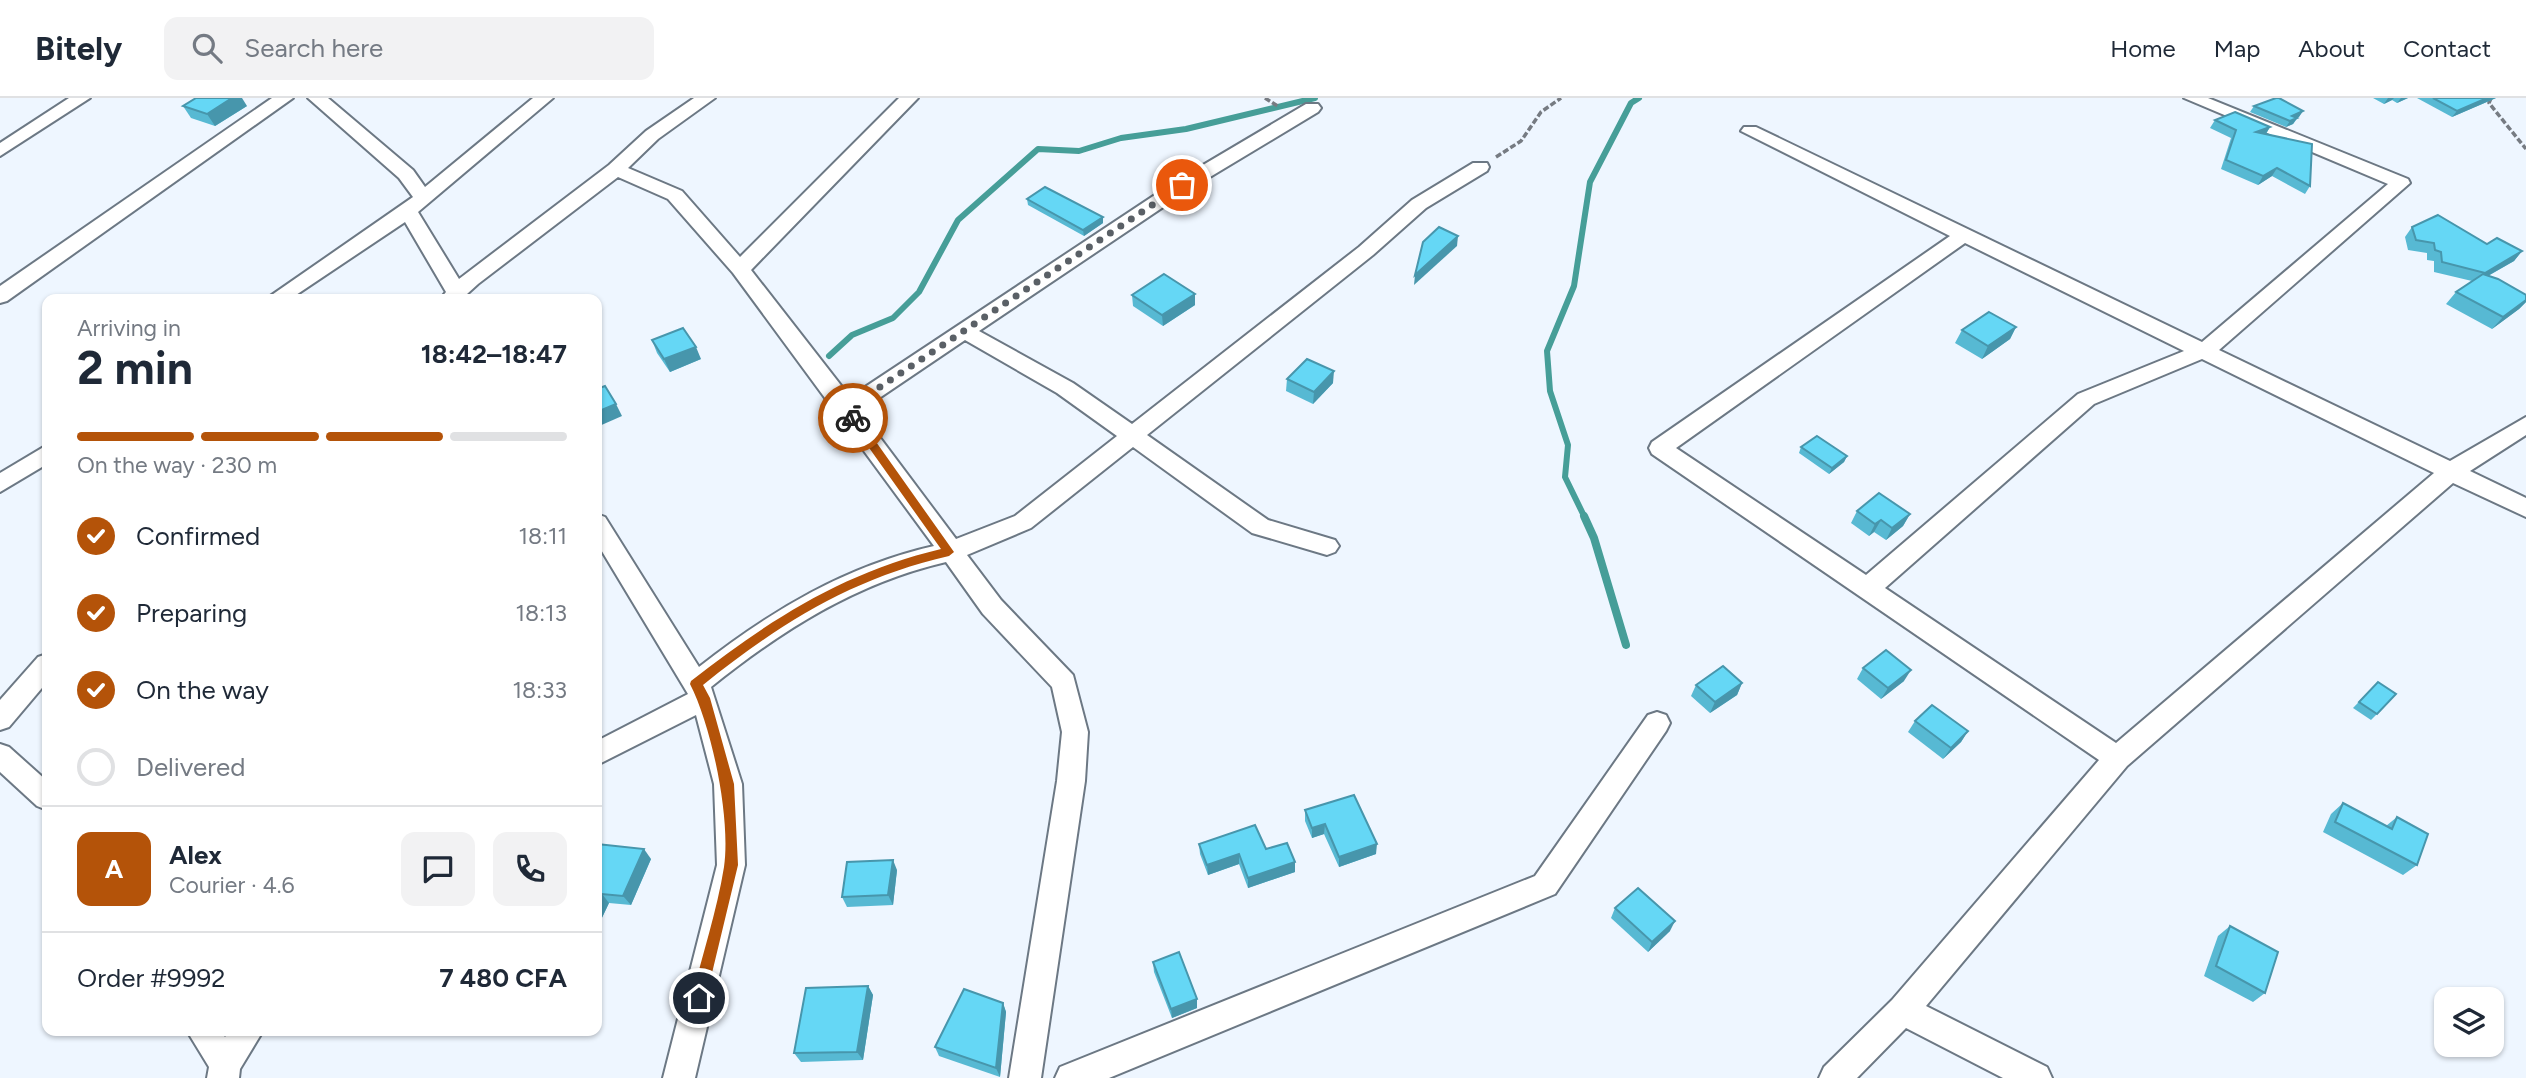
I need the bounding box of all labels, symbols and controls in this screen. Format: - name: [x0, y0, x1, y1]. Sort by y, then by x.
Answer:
- search box: [164, 17, 654, 80]
- text: Bitely: [35, 29, 122, 68]
- icon: search: [188, 29, 226, 67]
- text: Search here: [244, 32, 383, 64]
- text: Home: [2110, 34, 2176, 63]
- text: Map: [2214, 34, 2260, 63]
- text: About: [2298, 34, 2365, 63]
- text: Contact: [2403, 34, 2491, 63]
- pin: [1152, 155, 1212, 215]
- icon: bag: [1163, 166, 1201, 204]
- text: Arriving in: [77, 314, 181, 342]
- text: 18:42–18:47: [421, 338, 567, 370]
- text: 2 min: [77, 340, 193, 396]
- courier: [818, 383, 888, 453]
- icon: bike: [834, 399, 872, 437]
- text: On the way · 230 m: [77, 451, 277, 479]
- icon: check: [77, 517, 115, 555]
- text: Confirmed: [136, 520, 260, 552]
- text: 18:11: [519, 522, 567, 550]
- icon: check: [77, 594, 115, 632]
- text: Preparing: [136, 597, 247, 629]
- text: 18:13: [516, 599, 567, 627]
- icon: check: [77, 671, 115, 709]
- text: On the way: [136, 674, 269, 706]
- text: 18:33: [513, 676, 567, 704]
- text: Delivered: [136, 751, 245, 783]
- button: chat: [401, 832, 475, 906]
- button: phone: [493, 832, 567, 906]
- text: Alex: [169, 839, 222, 871]
- text: A: [105, 853, 123, 885]
- text: Courier · 4.6: [169, 871, 295, 899]
- text: Order #9992: [77, 962, 226, 994]
- text: 7 480 CFA: [439, 962, 567, 994]
- pin: [669, 968, 729, 1028]
- icon: home: [680, 979, 718, 1017]
- map controls: [2434, 987, 2504, 1057]
- button: layers: [2434, 987, 2504, 1057]

